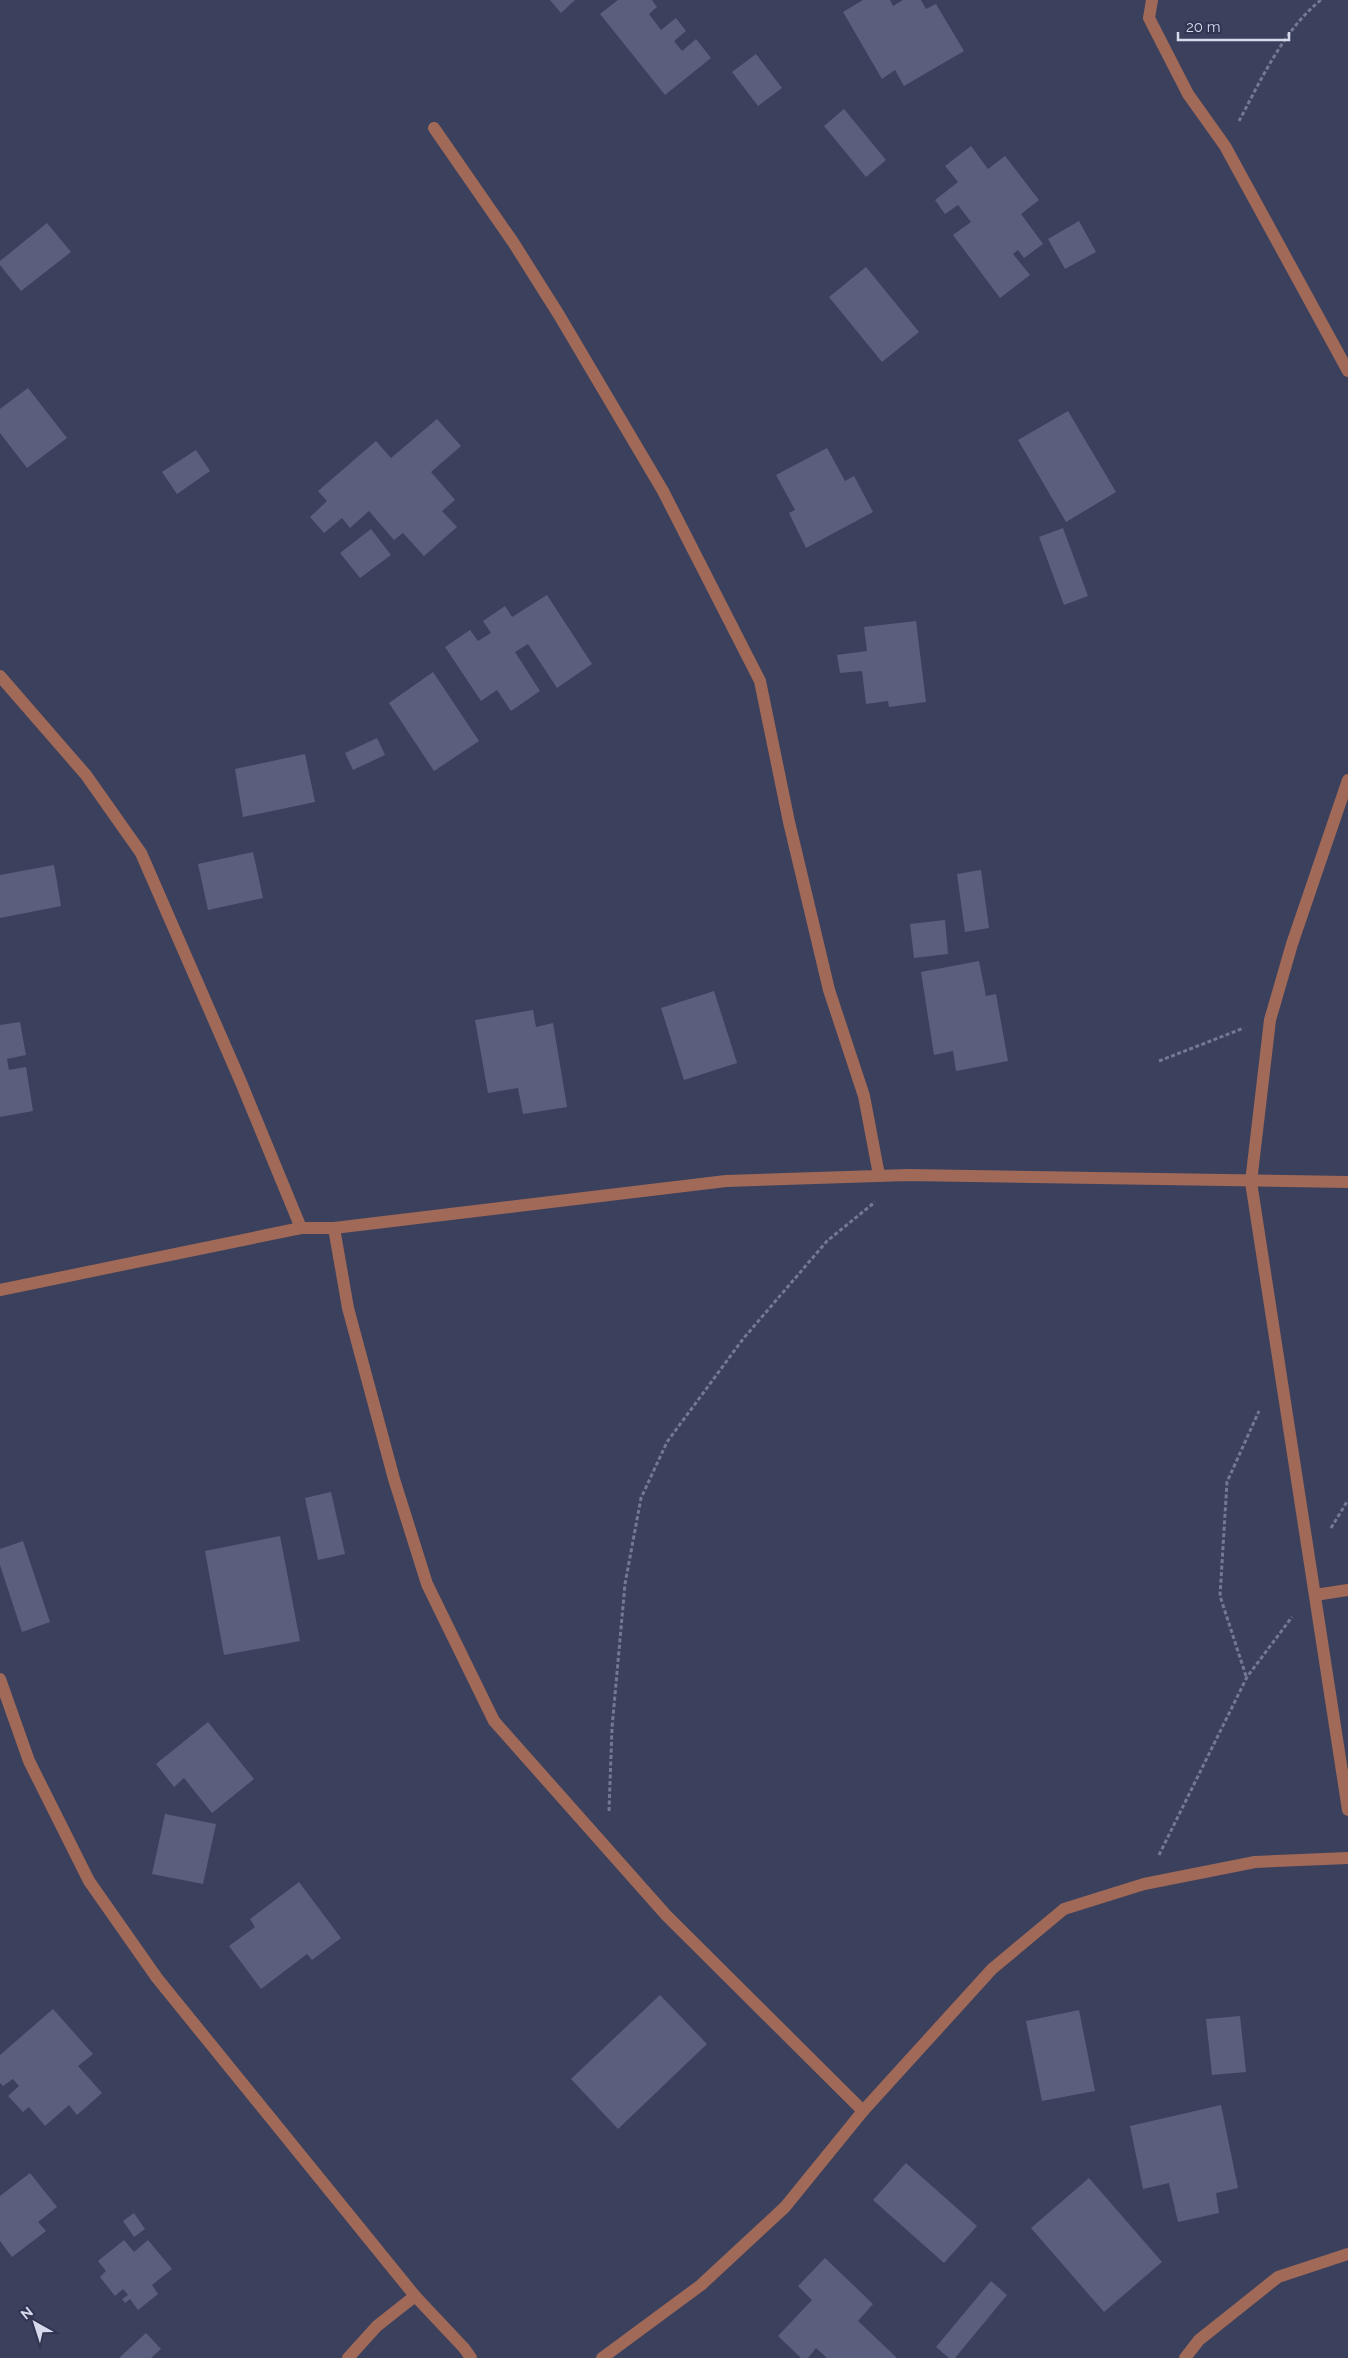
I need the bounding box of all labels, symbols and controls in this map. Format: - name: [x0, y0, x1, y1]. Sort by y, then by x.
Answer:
- scale bar: [1178, 10, 1289, 42]
- text: 20 m: [1186, 18, 1221, 36]
- north arrow: [10, 2298, 60, 2348]
- text: N: [18, 2303, 36, 2322]

